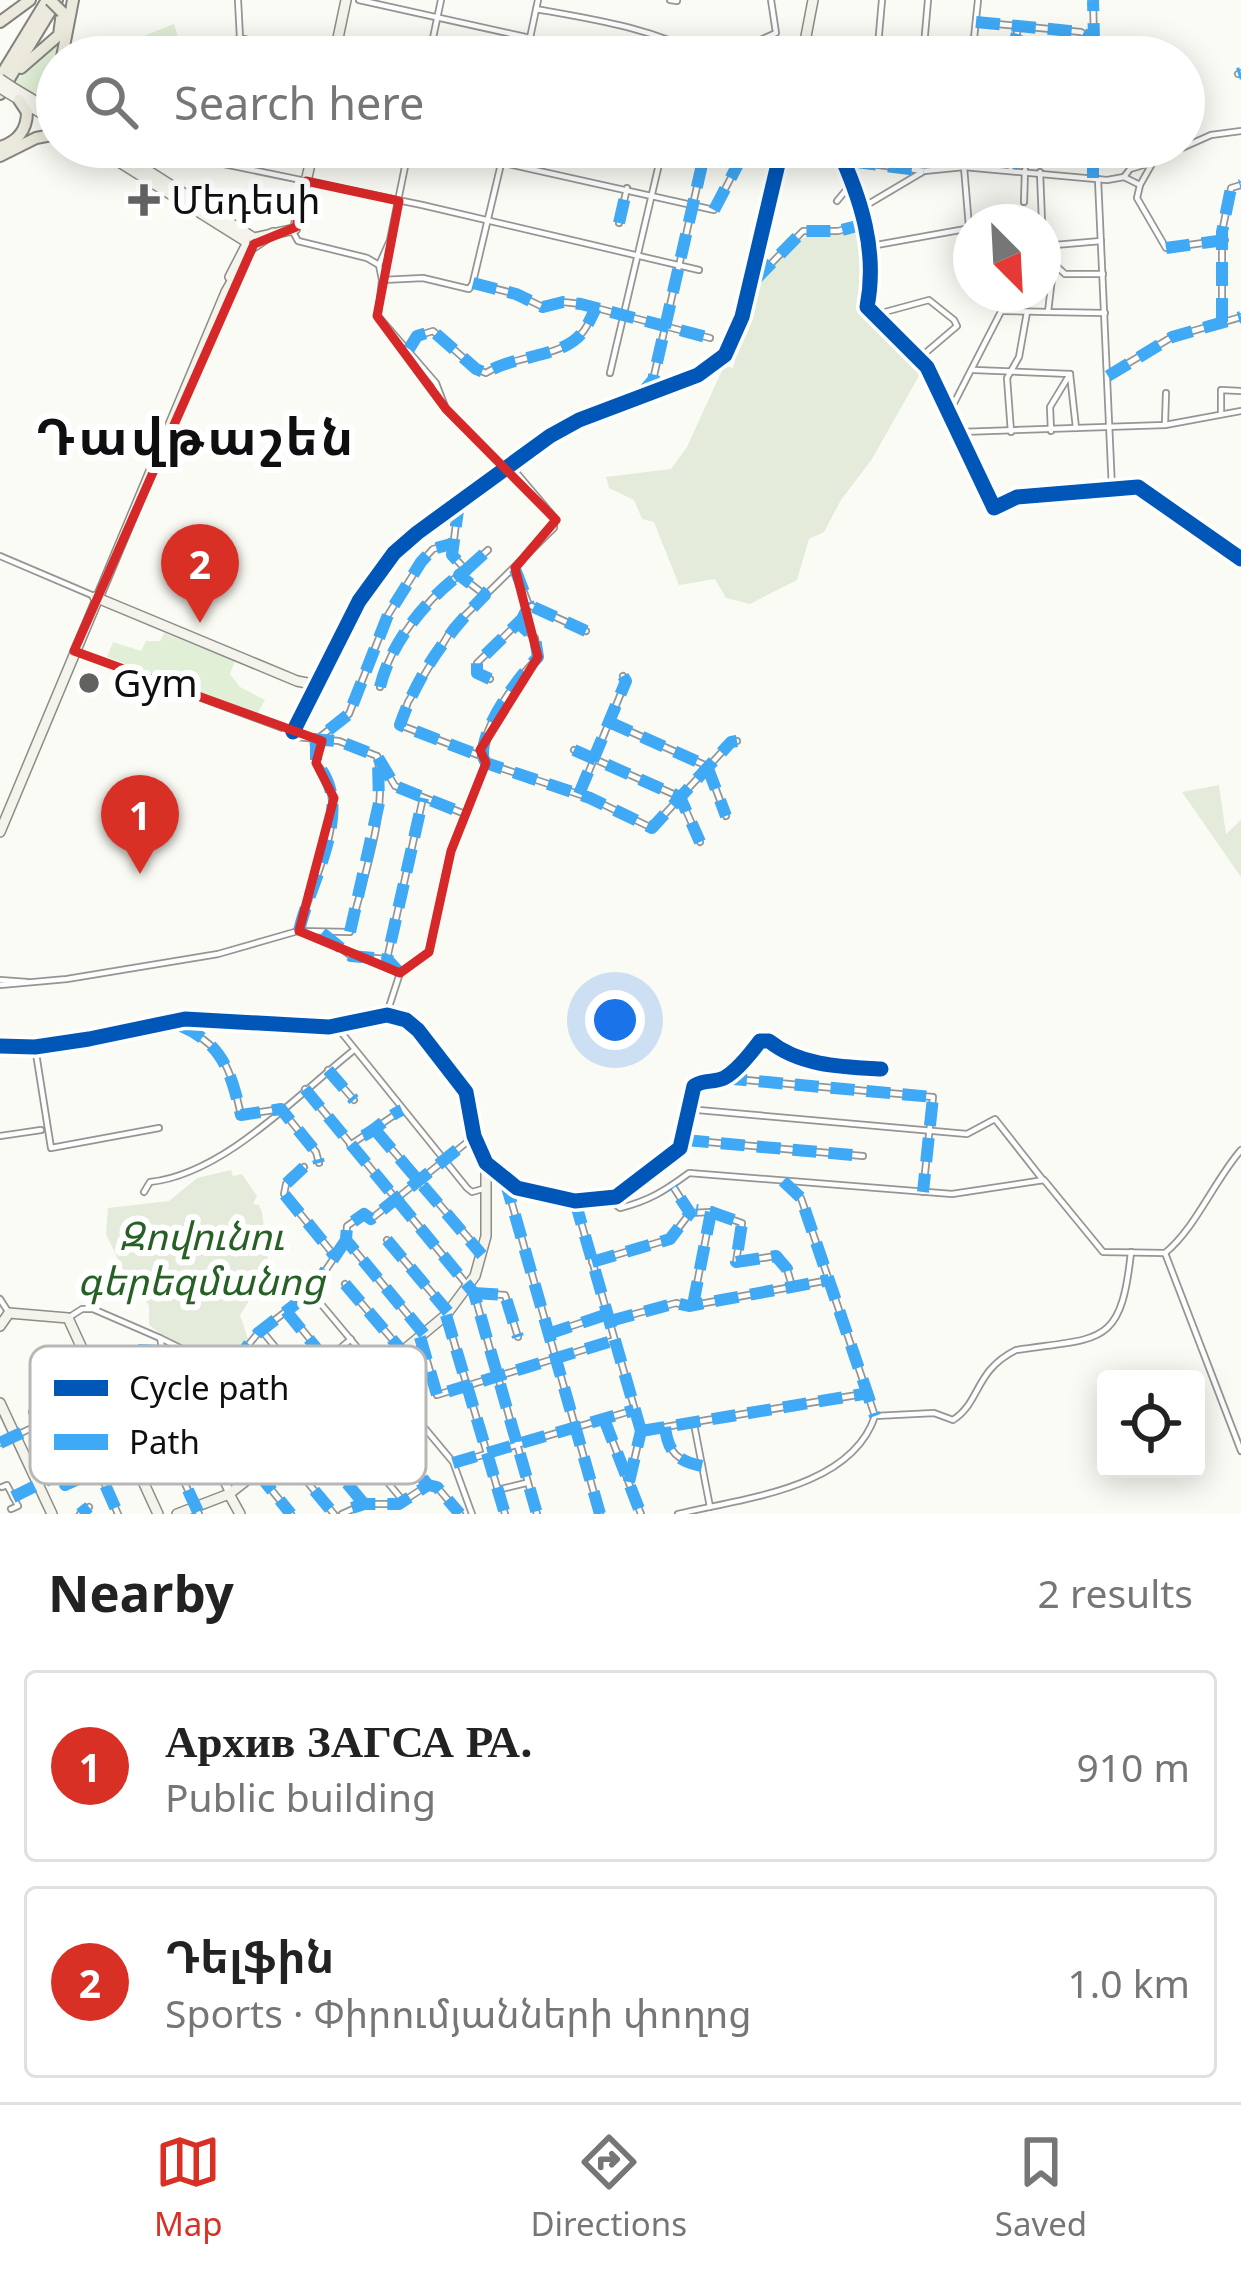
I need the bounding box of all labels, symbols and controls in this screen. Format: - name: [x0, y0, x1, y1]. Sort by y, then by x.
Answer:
- search box: [36, 36, 1205, 168]
- icon: search: [78, 69, 144, 135]
- text: Search here: [174, 72, 424, 133]
- place label: Մեդեսի: [171, 172, 321, 225]
- marker: Մեդեսի: [128, 184, 160, 216]
- north arrow: [953, 204, 1061, 312]
- district label: Դավթաշեն: [35, 401, 357, 470]
- pin: 2: [161, 524, 239, 623]
- place label: Gym: [113, 655, 198, 708]
- marker: Gym: [76, 670, 102, 696]
- pin: 1: [101, 775, 179, 874]
- your location: [585, 990, 645, 1050]
- park label: Զովունու գերեզմանոց: [77, 1208, 326, 1306]
- legend: [30, 1346, 426, 1484]
- text: Cycle path: [129, 1365, 289, 1410]
- map controls: [1097, 1370, 1205, 1478]
- button: locate: [1097, 1370, 1205, 1478]
- text: Path: [129, 1419, 200, 1464]
- text: Nearby: [48, 1558, 234, 1627]
- text: 2 results: [1038, 1566, 1193, 1619]
- text: Архив ЗАГСА РА.: [165, 1709, 533, 1770]
- text: 1: [79, 1740, 101, 1793]
- text: 910 m: [1076, 1740, 1190, 1793]
- text: Public building: [165, 1770, 436, 1823]
- text: Դելֆին: [165, 1925, 334, 1986]
- text: 2: [79, 1956, 101, 2009]
- text: 1.0 km: [1068, 1956, 1190, 2009]
- text: Sports · Փիրումյանների փողոց: [165, 1986, 752, 2039]
- tab: Map: [154, 2129, 223, 2246]
- tab: Directions: [530, 2129, 687, 2246]
- tab: Saved: [995, 2129, 1087, 2246]

